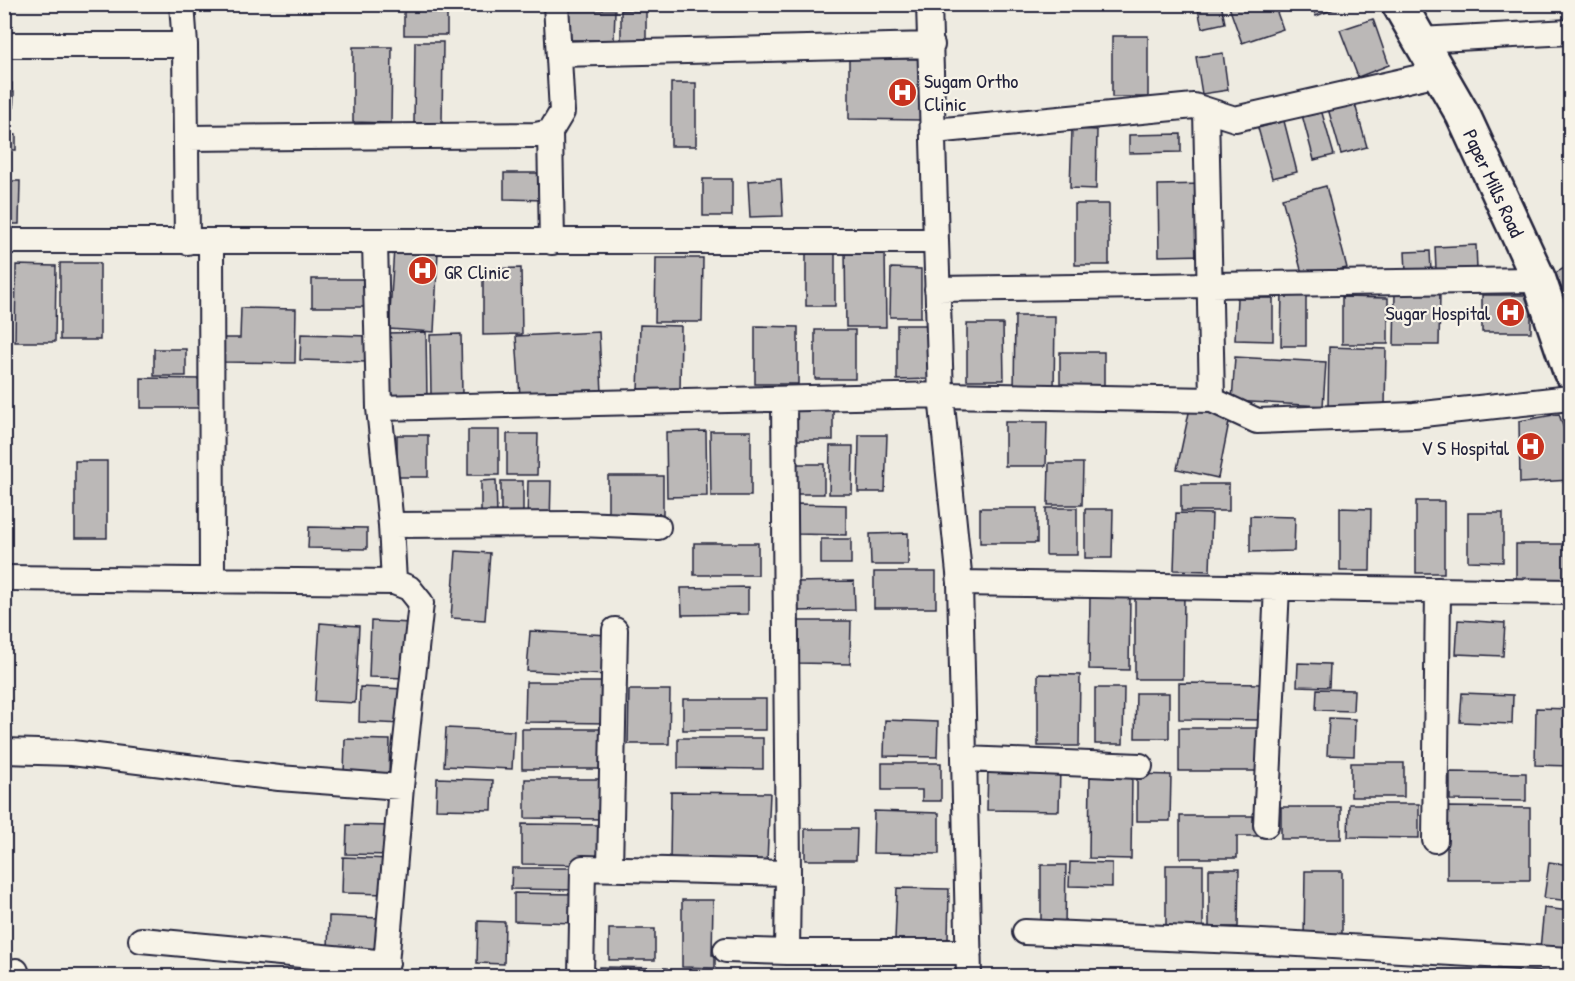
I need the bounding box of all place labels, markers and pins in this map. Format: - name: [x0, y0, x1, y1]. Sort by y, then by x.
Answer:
- place label: Sugam Ortho Clinic: [924, 67, 1018, 117]
- hospital icon: Sugam Ortho Clinic: [887, 76, 919, 108]
- hospital icon: GR Clinic: [407, 255, 439, 287]
- place label: GR Clinic: [444, 258, 510, 285]
- hospital icon: Sugar Hospital: [1495, 296, 1527, 328]
- place label: Sugar Hospital: [1386, 299, 1491, 326]
- hospital icon: V S Hospital: [1514, 431, 1546, 463]
- place label: V S Hospital: [1421, 434, 1510, 461]

